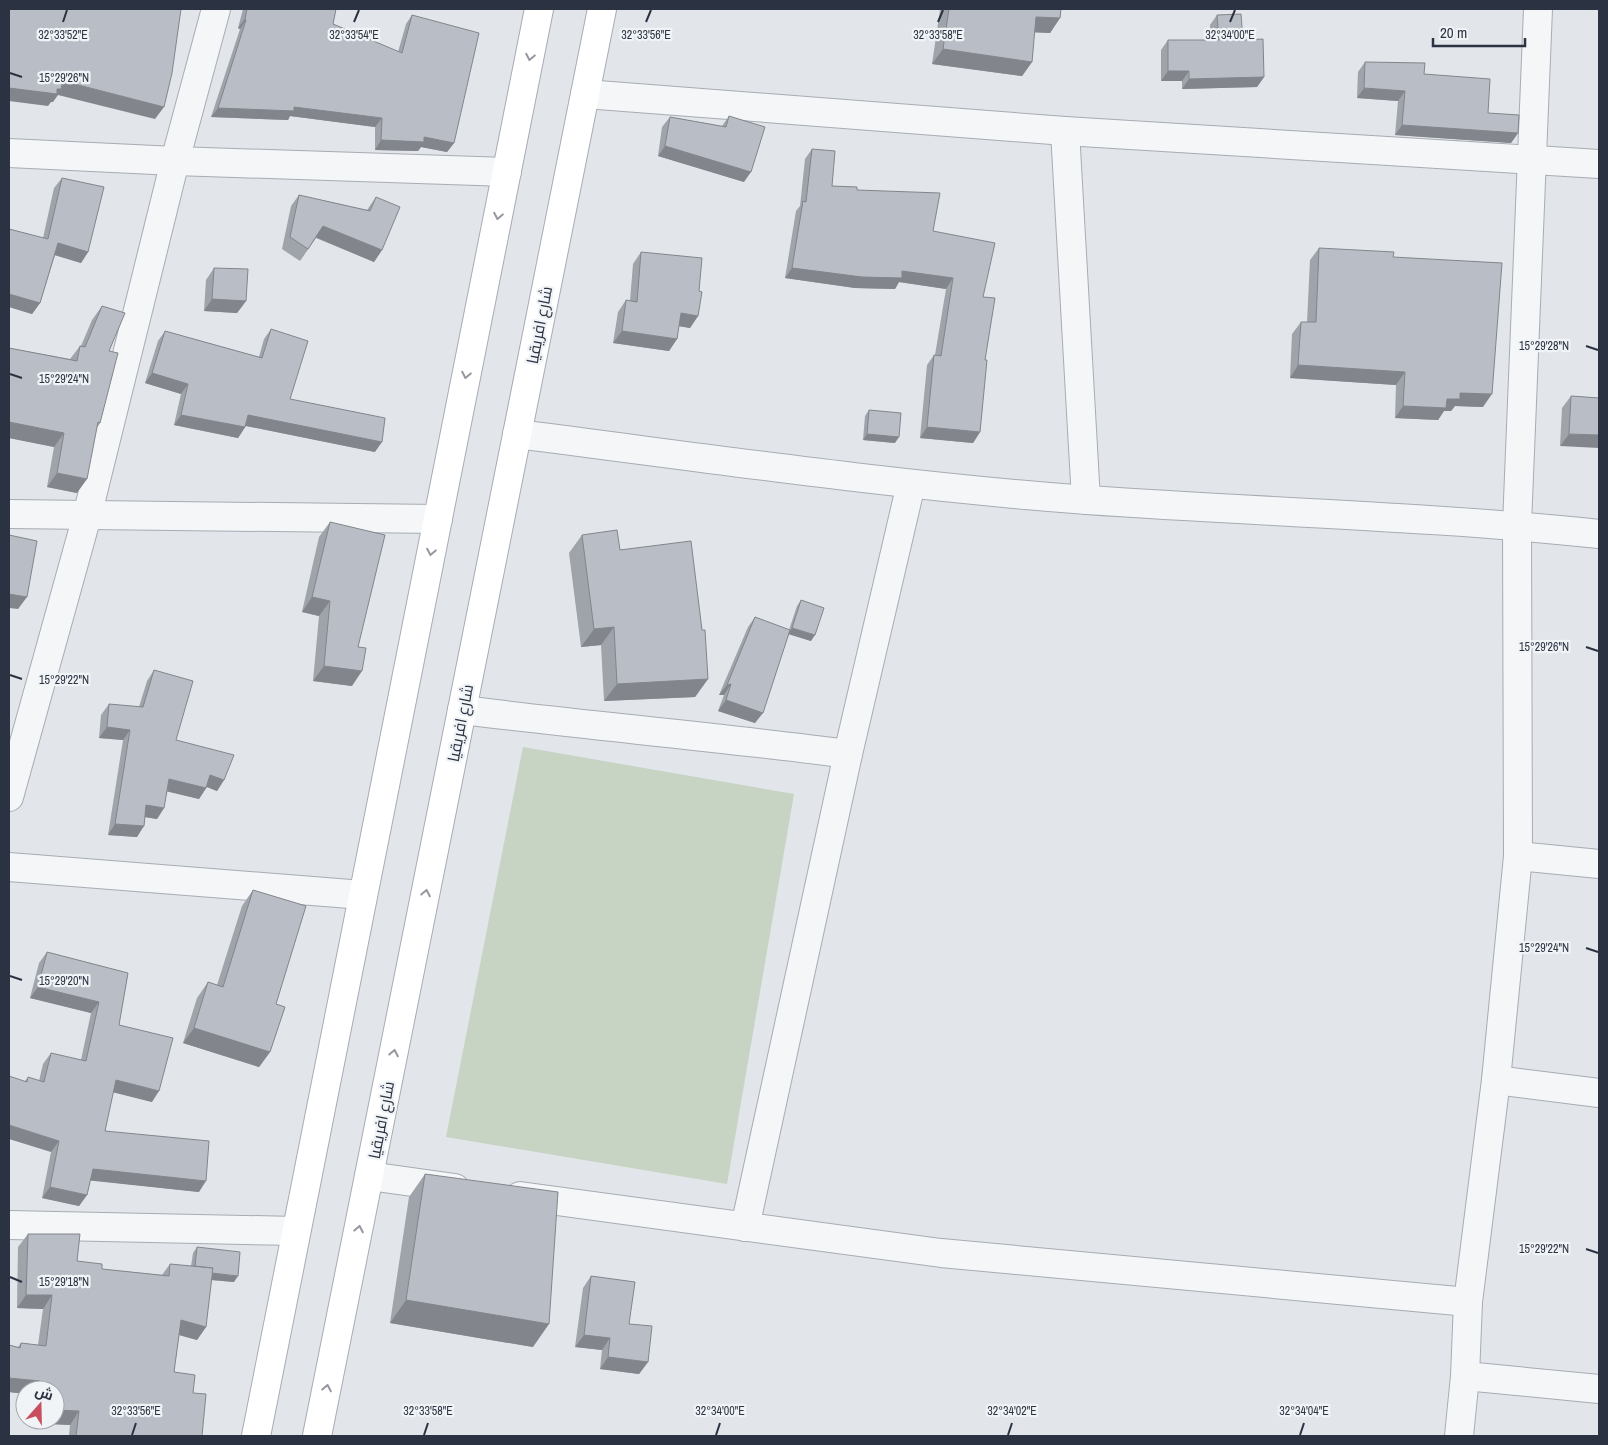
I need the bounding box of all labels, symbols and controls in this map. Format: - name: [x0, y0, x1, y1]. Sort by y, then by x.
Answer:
- scale bar: [1433, 15, 1526, 47]
- text: 20 m: [1440, 22, 1467, 43]
- text: 32°33'52"E: [38, 27, 88, 43]
- text: 32°33'54"E: [329, 27, 379, 43]
- text: 32°33'56"E: [621, 27, 671, 43]
- text: 32°33'58"E: [913, 27, 963, 43]
- text: 32°34'00"E: [1205, 27, 1255, 43]
- one-way arrow: [525, 52, 535, 61]
- text: 15°29'26"N: [39, 70, 89, 86]
- one-way arrow: [493, 212, 504, 220]
- street label: شارع افريقيا: [521, 284, 558, 366]
- text: 15°29'28"N: [1519, 338, 1569, 354]
- text: 15°29'24"N: [39, 371, 89, 387]
- one-way arrow: [462, 371, 472, 380]
- one-way arrow: [427, 547, 437, 556]
- text: 15°29'26"N: [1519, 639, 1569, 655]
- text: 15°29'22"N: [39, 672, 89, 688]
- street label: شارع افريقيا: [442, 682, 479, 764]
- one-way arrow: [420, 889, 430, 898]
- text: 15°29'24"N: [1519, 940, 1569, 956]
- text: 15°29'20"N: [39, 973, 89, 989]
- one-way arrow: [388, 1048, 399, 1057]
- street label: شارع افريقيا: [363, 1079, 400, 1161]
- one-way arrow: [353, 1225, 364, 1233]
- text: 15°29'22"N: [1519, 1241, 1569, 1257]
- text: 15°29'18"N: [39, 1274, 89, 1290]
- north arrow: [15, 1380, 65, 1430]
- text: ش: [33, 1381, 56, 1404]
- one-way arrow: [321, 1384, 332, 1393]
- text: 32°33'56"E: [111, 1403, 161, 1419]
- text: 32°33'58"E: [403, 1403, 453, 1419]
- text: 32°34'00"E: [695, 1403, 745, 1419]
- text: 32°34'02"E: [987, 1403, 1037, 1419]
- text: 32°34'04"E: [1279, 1403, 1329, 1419]

